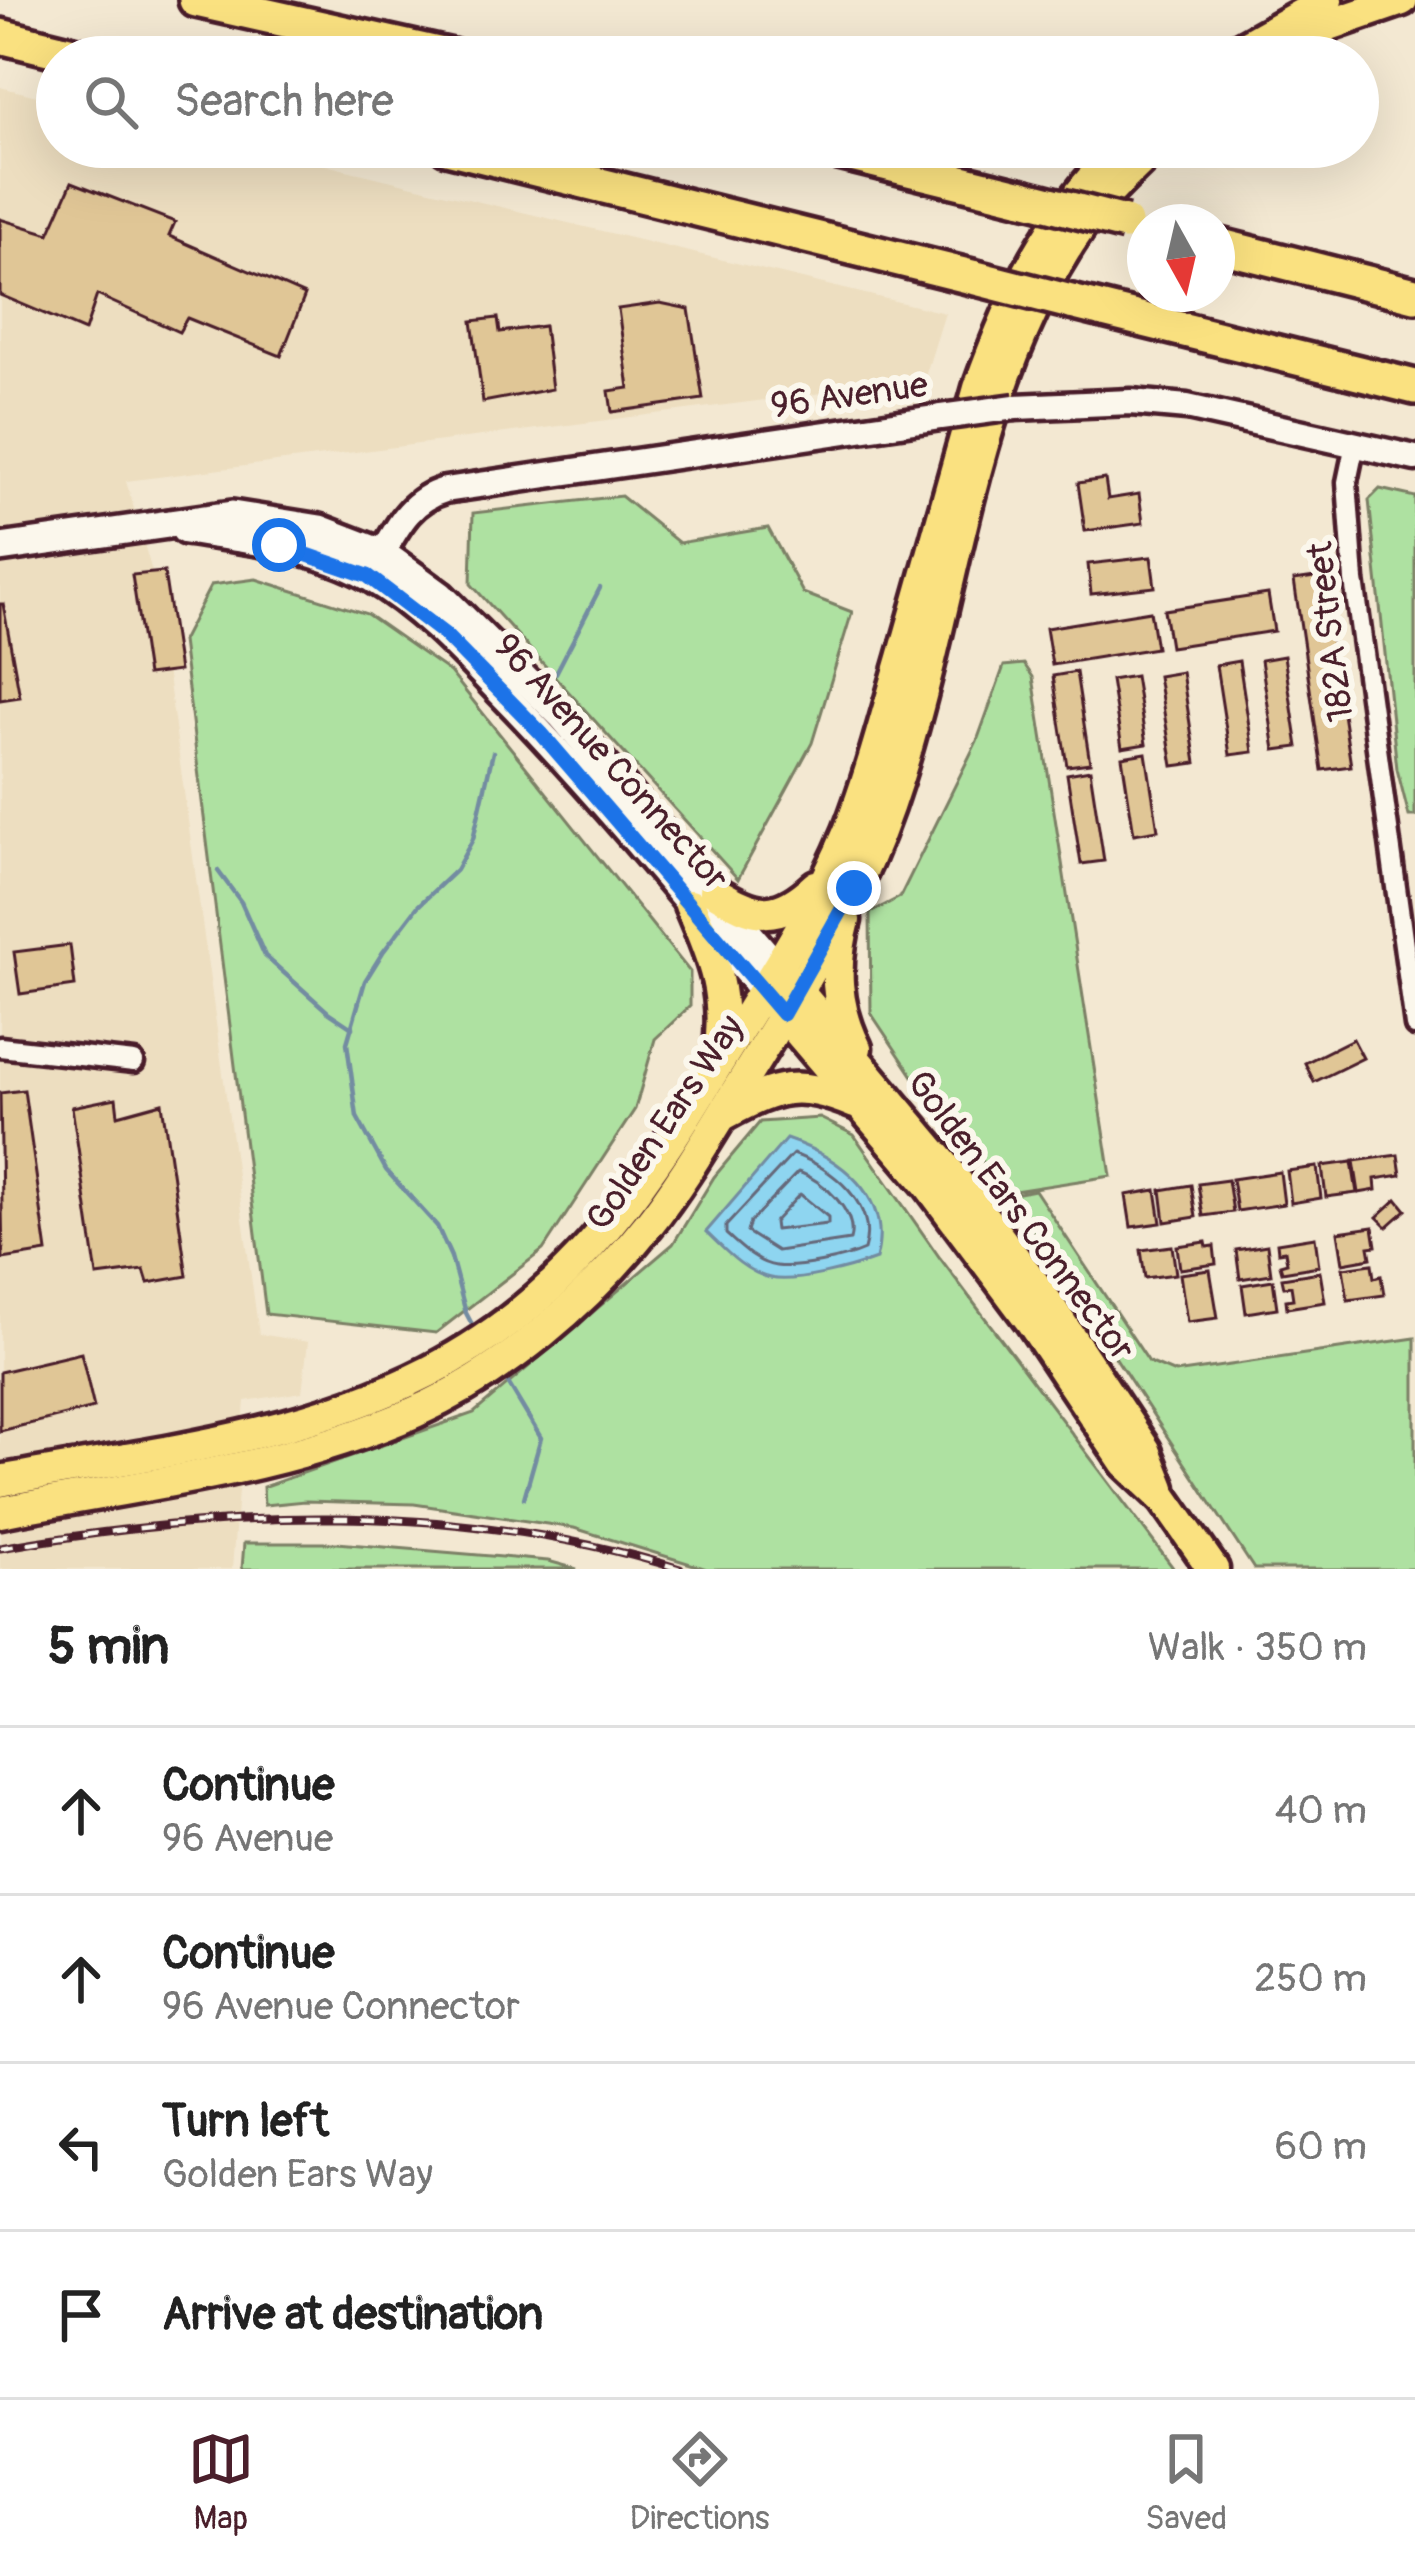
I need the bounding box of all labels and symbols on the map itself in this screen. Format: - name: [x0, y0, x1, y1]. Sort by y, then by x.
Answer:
- north arrow: [1127, 204, 1235, 312]
- street label: 96 Avenue: [768, 362, 931, 429]
- route start: [252, 518, 306, 572]
- street label: 182A Street: [1297, 539, 1364, 724]
- street label: 96 Avenue Connector: [484, 624, 738, 900]
- route end: [827, 861, 881, 915]
- street label: Golden Ears Way: [577, 1007, 754, 1239]
- street label: Golden Ears Connector: [897, 1062, 1145, 1370]

